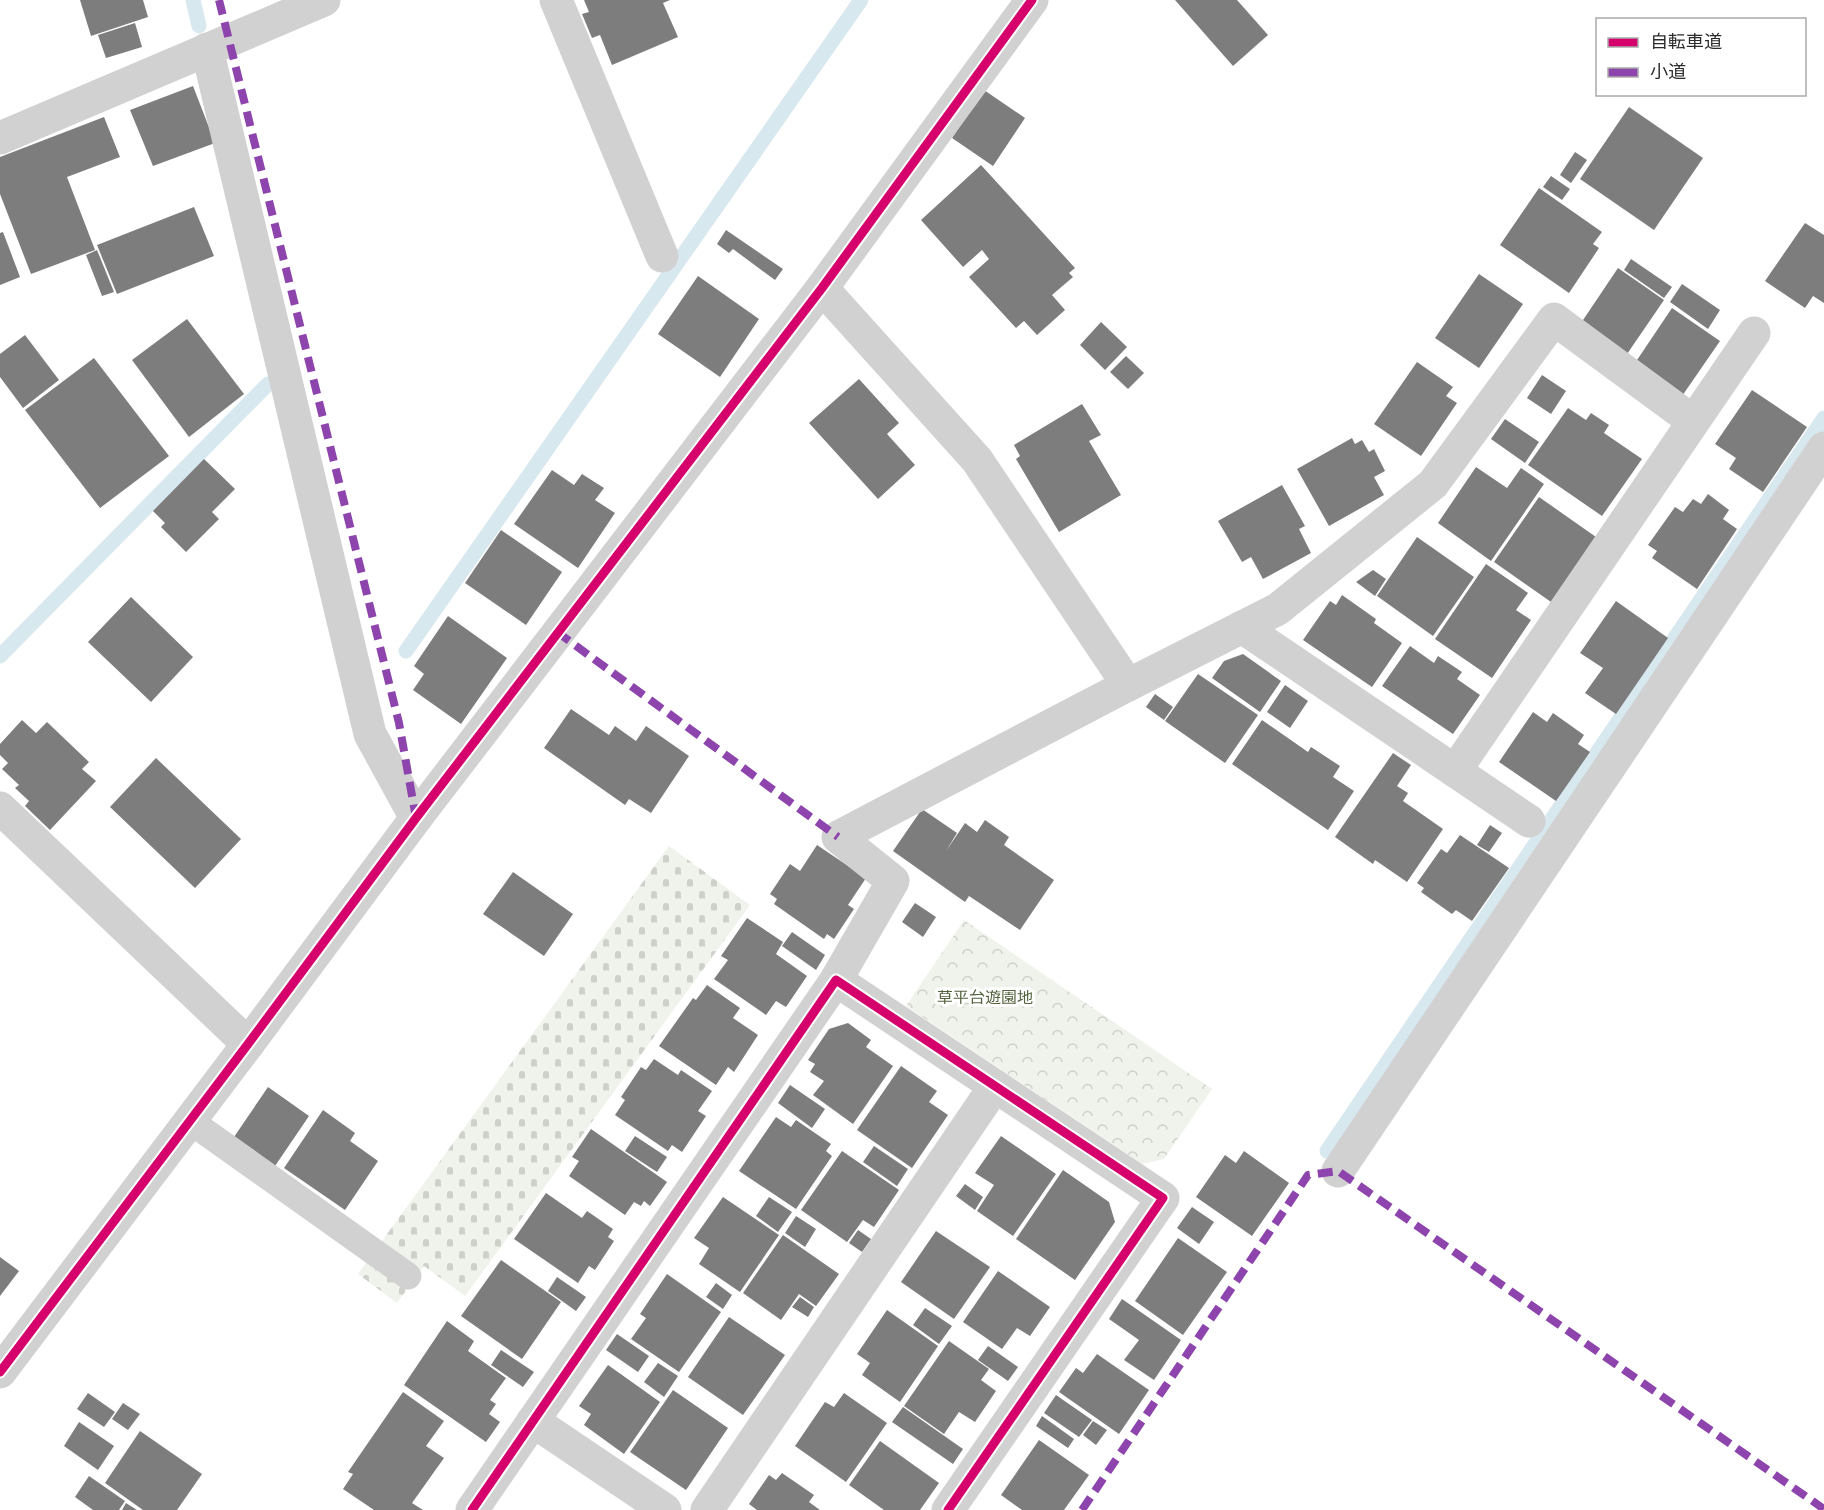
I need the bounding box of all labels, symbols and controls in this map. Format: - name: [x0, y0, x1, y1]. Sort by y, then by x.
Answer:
- legend: [1596, 18, 1806, 96]
- text: 自転車道: [1650, 31, 1722, 52]
- text: 小道: [1650, 61, 1686, 82]
- park label: 草平台遊園地: [937, 987, 1033, 1007]

